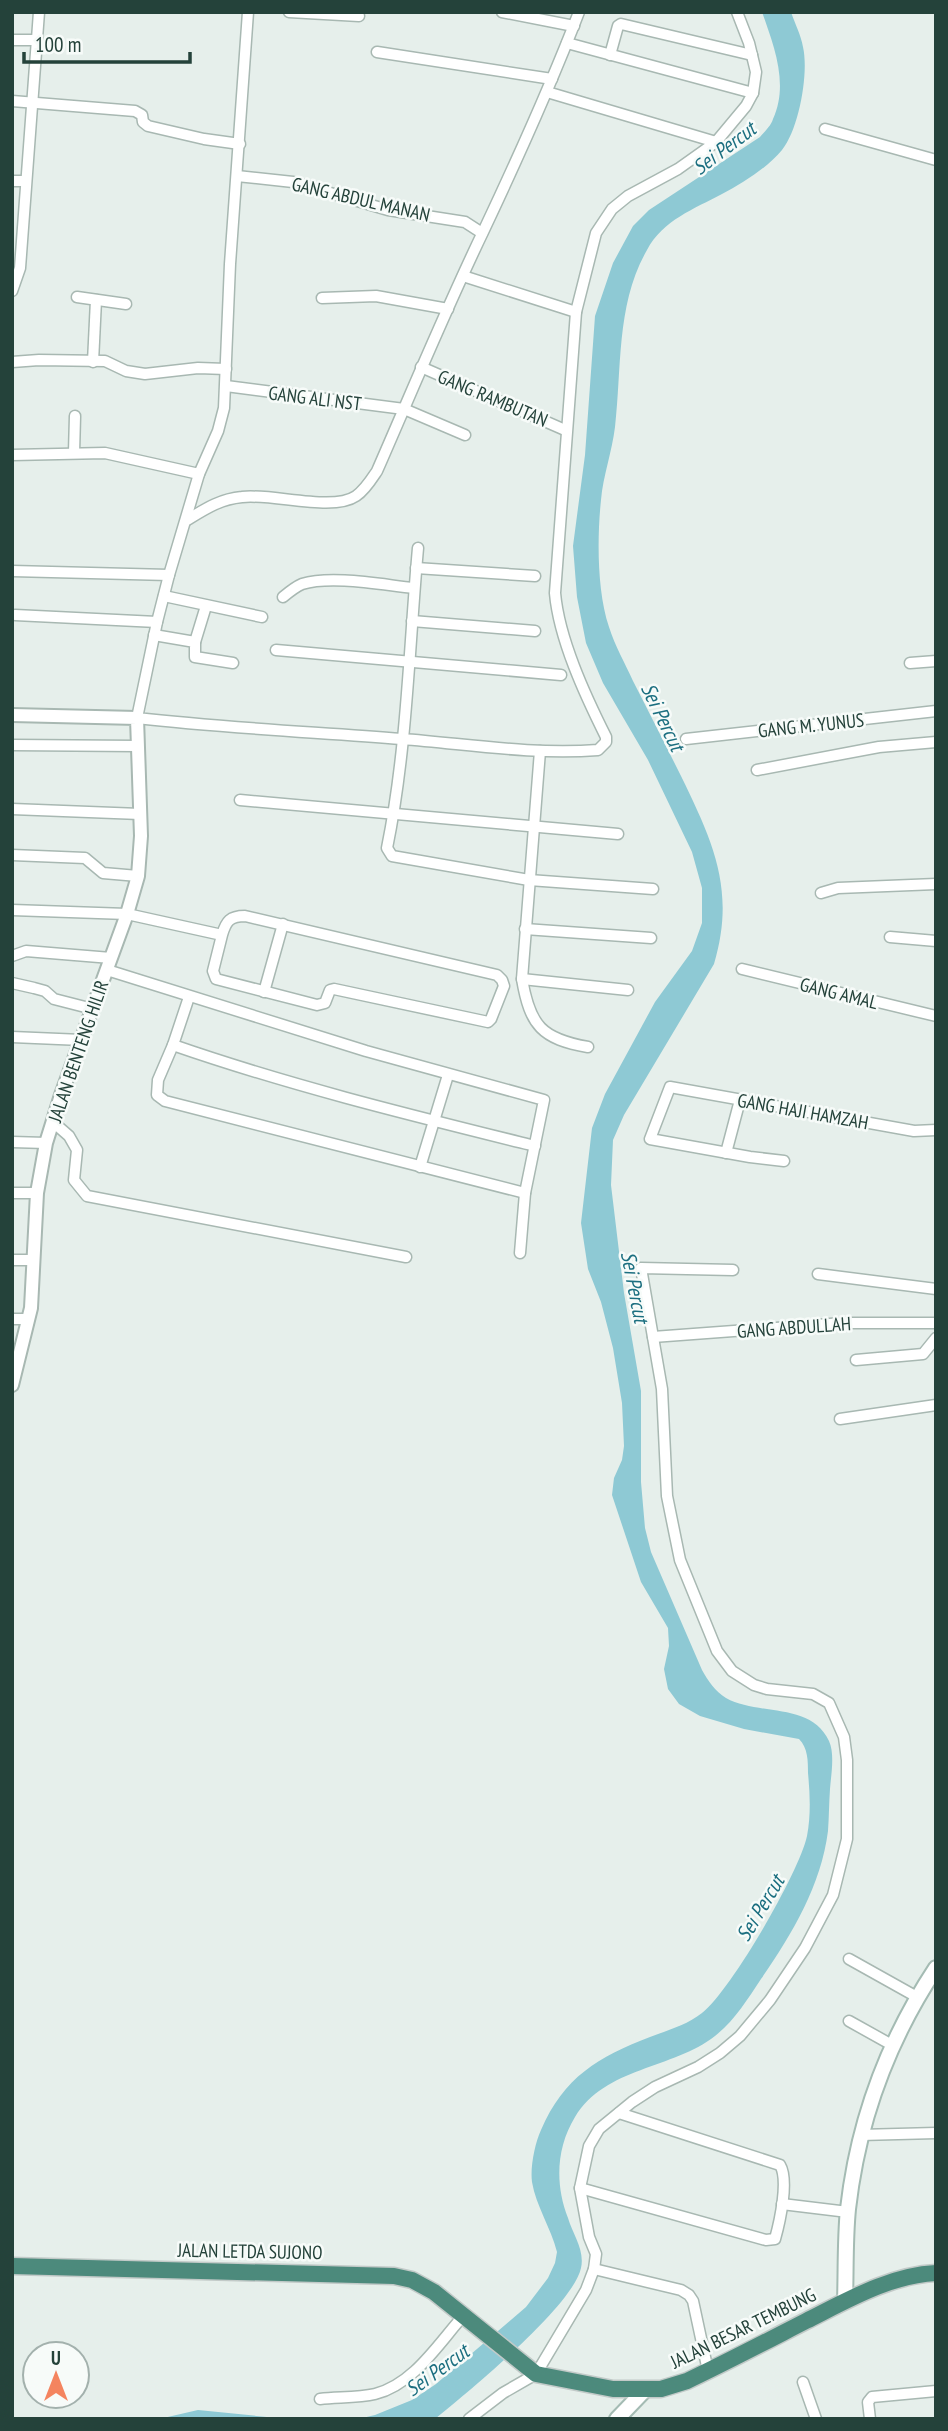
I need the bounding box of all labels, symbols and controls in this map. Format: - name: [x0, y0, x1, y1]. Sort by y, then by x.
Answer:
- scale bar: [24, 21, 191, 65]
- text: 100 m: [35, 31, 81, 58]
- water label: Sei Percut: [687, 114, 763, 181]
- street label: GANG ABDUL MANAN: [290, 171, 432, 227]
- street label: GANG RAMBUTAN: [434, 364, 552, 432]
- street label: GANG ALI NST: [267, 380, 363, 416]
- water label: Sei Percut: [635, 679, 692, 757]
- street label: GANG M. YUNUS: [757, 707, 865, 743]
- street label: GANG AMAL: [798, 972, 881, 1014]
- street label: JALAN BENTENG HILIR: [42, 977, 114, 1126]
- street label: GANG HAJI HAMZAH: [736, 1088, 870, 1134]
- water label: Sei Percut: [615, 1249, 656, 1327]
- street label: GANG ABDULLAH: [736, 1311, 852, 1343]
- water label: Sei Percut: [730, 1868, 791, 1946]
- street label: JALAN LETDA SUJONO: [176, 2238, 323, 2264]
- street label: JALAN BESAR TEMBUNG: [665, 2282, 820, 2374]
- water label: Sei Percut: [400, 2337, 476, 2402]
- north arrow: [21, 2340, 91, 2410]
- text: U: [51, 2346, 61, 2370]

